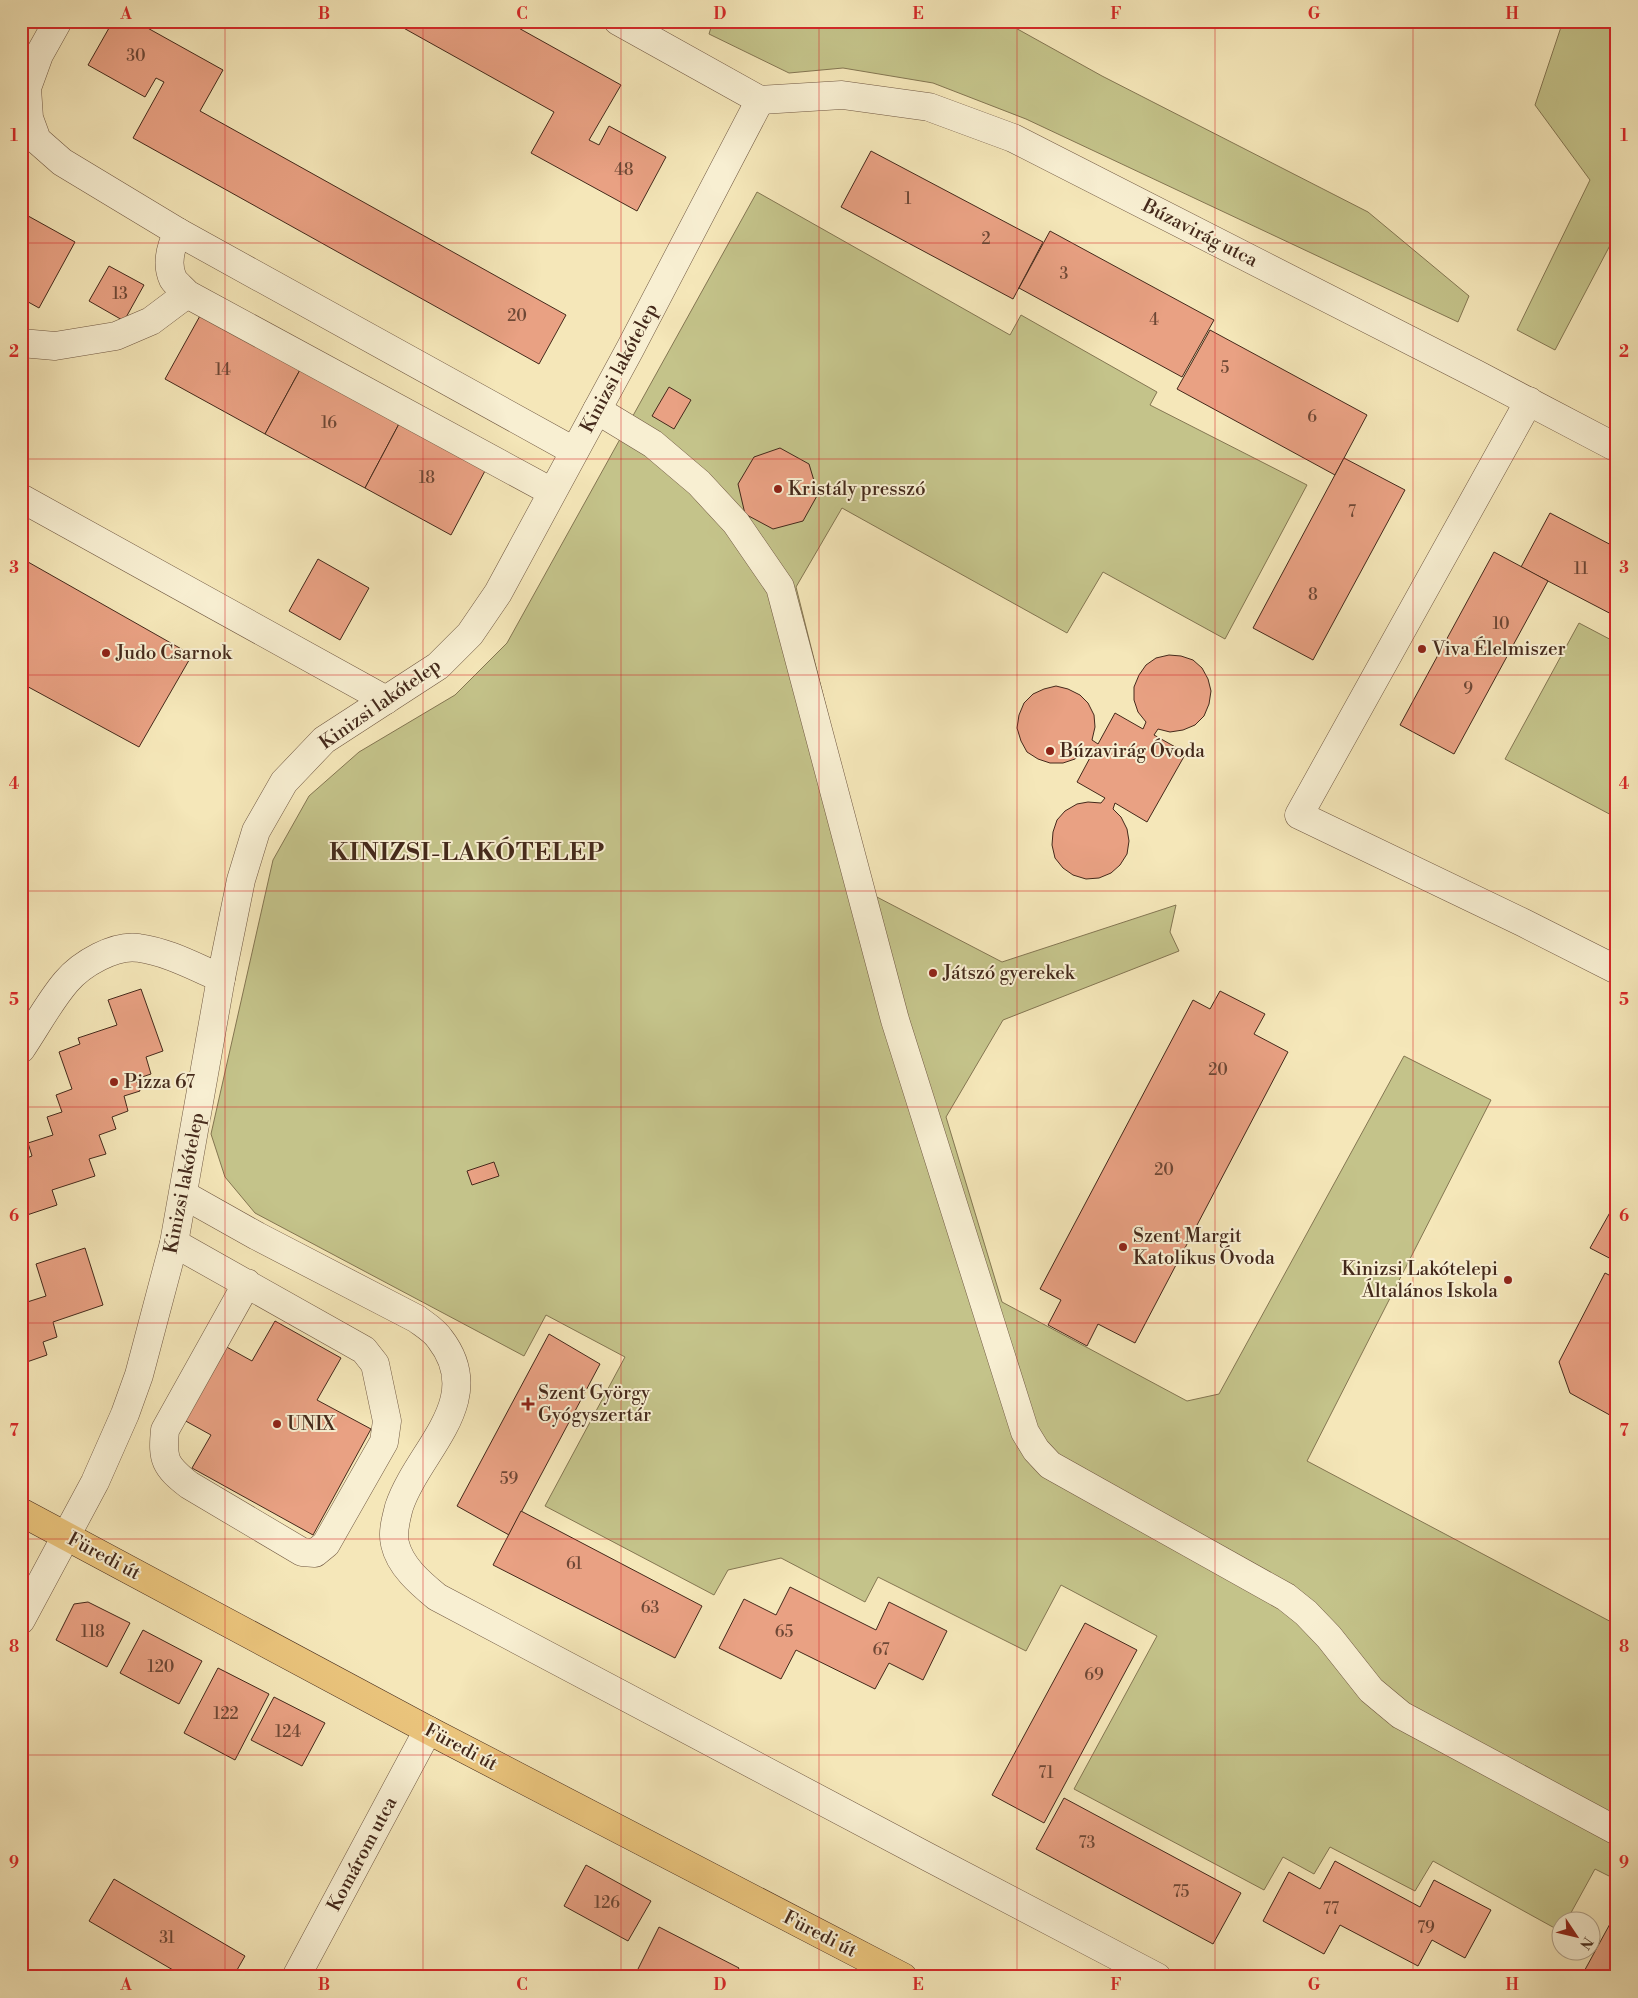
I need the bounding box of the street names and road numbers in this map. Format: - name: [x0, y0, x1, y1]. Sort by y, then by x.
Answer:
- street label: Búzavirág utca: [1137, 193, 1262, 273]
- street label: Kinizsi lakótelep: [575, 299, 663, 437]
- street label: Kinizsi lakótelep: [314, 653, 446, 755]
- street label: Kinizsi lakótelep: [159, 1110, 209, 1256]
- street label: Füredi út: [63, 1527, 145, 1585]
- street label: Füredi út: [420, 1718, 502, 1776]
- street label: Komárom utca: [322, 1792, 402, 1915]
- street label: Füredi út: [779, 1905, 861, 1963]

